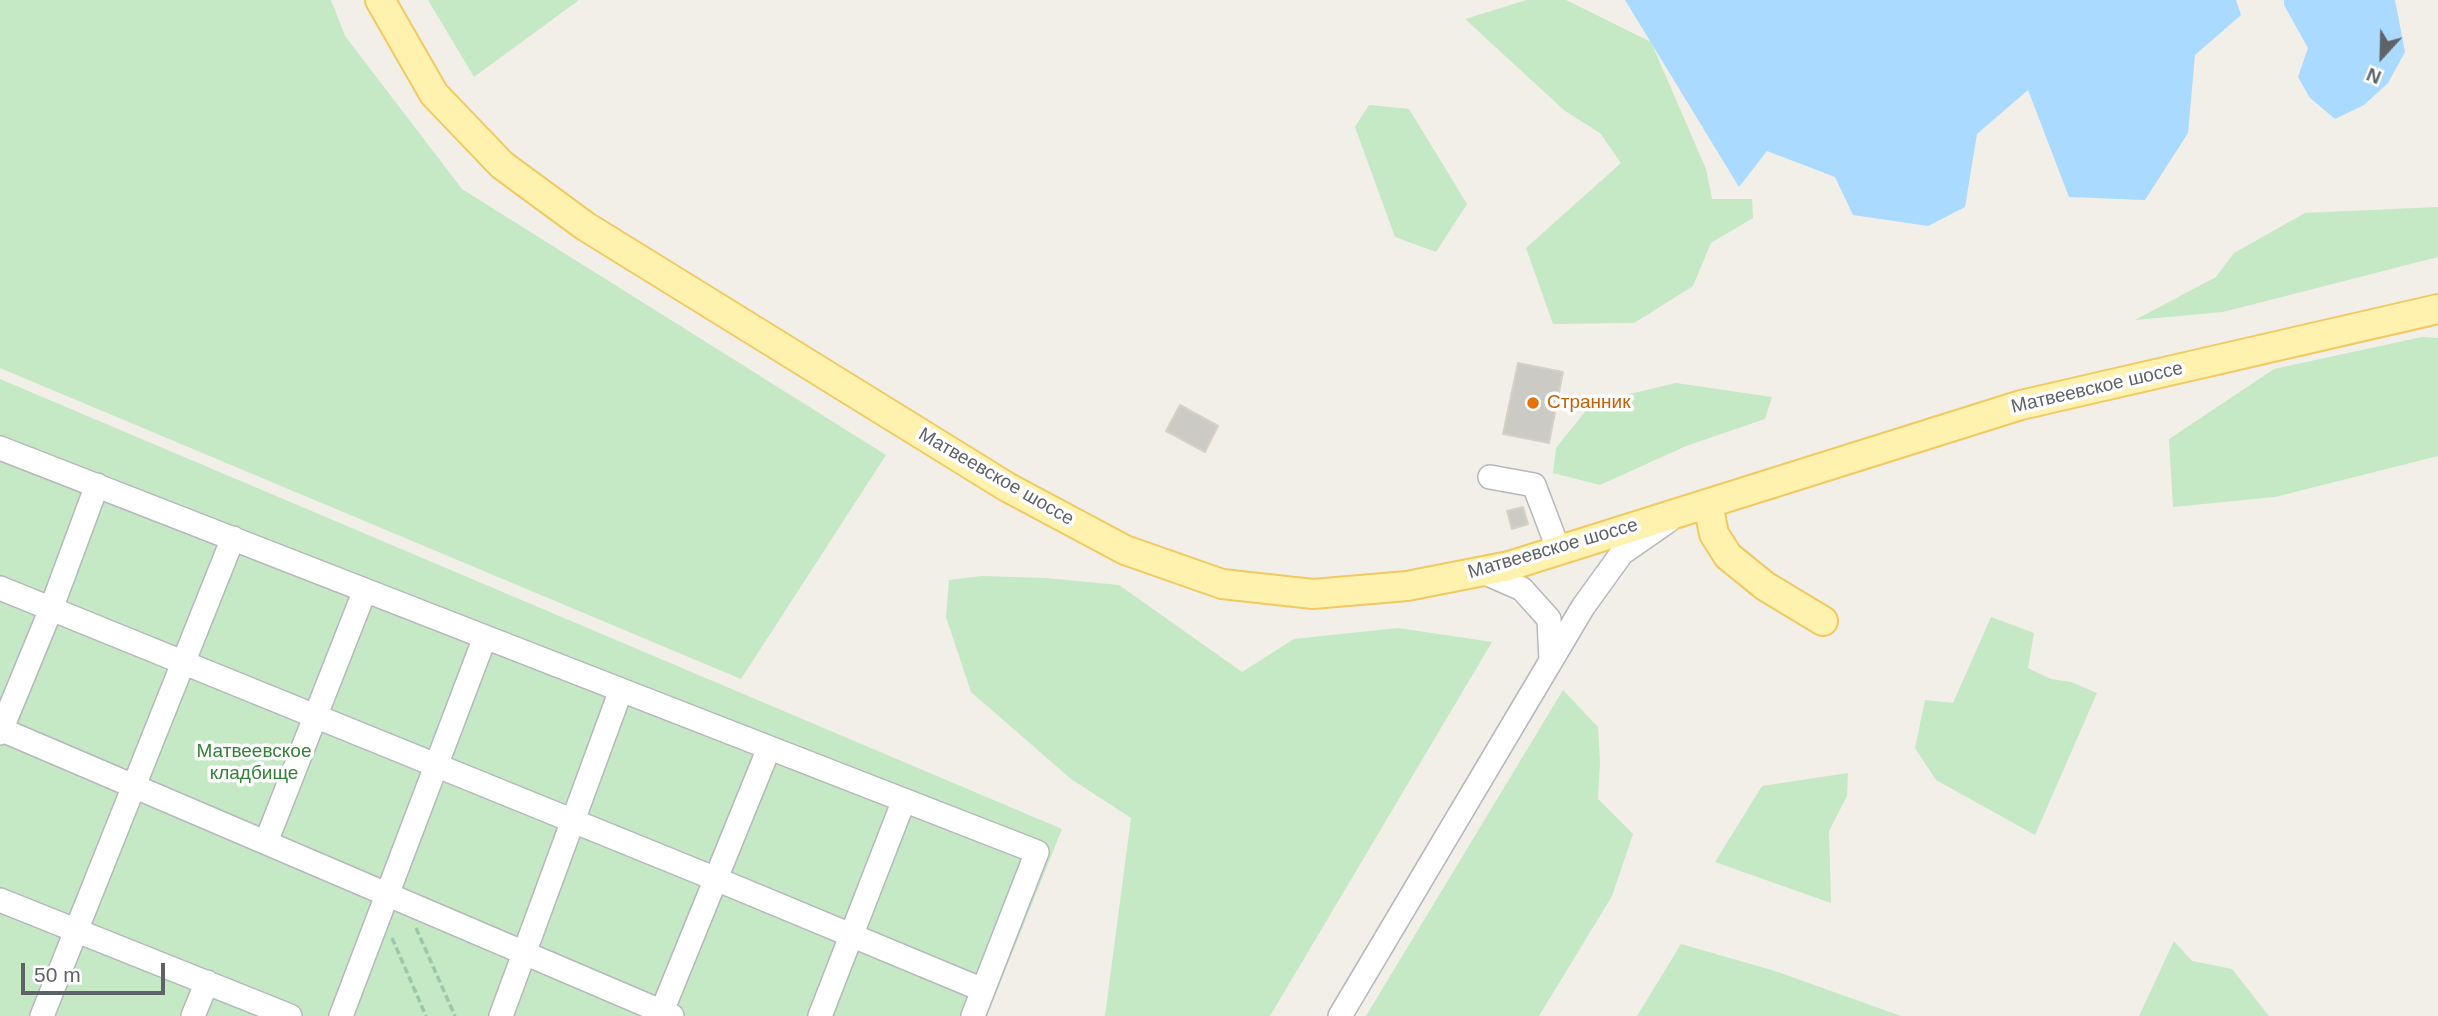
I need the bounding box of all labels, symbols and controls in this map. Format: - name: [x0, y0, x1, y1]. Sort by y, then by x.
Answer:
- north arrow: [2347, 21, 2417, 91]
- text: N: [2364, 64, 2384, 88]
- street label: Матвеевское шоссе: [2009, 357, 2185, 419]
- place label: Странник: [1547, 392, 1630, 414]
- marker: Странник: [1525, 395, 1541, 411]
- street label: Матвеевское шоссе: [914, 423, 1078, 531]
- street label: Матвеевское шоссе: [1465, 514, 1641, 584]
- park label: Матвеевское кладбище: [197, 741, 311, 785]
- scale bar: [24, 950, 168, 994]
- text: 50 m: [34, 963, 81, 986]

